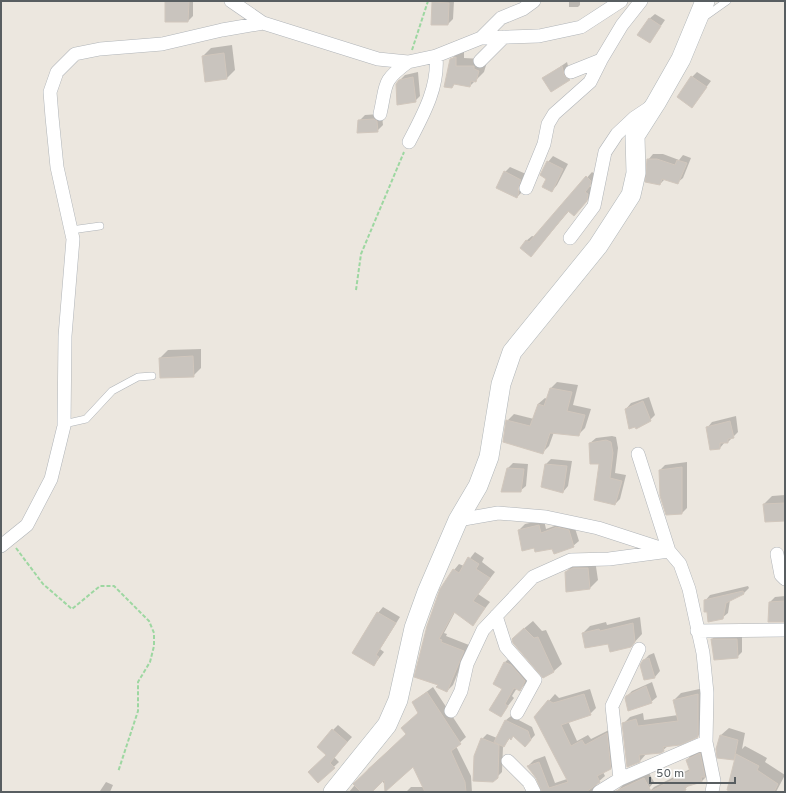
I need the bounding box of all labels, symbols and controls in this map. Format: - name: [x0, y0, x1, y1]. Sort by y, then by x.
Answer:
- scale bar: [650, 759, 735, 785]
- text: 50 m: [656, 766, 684, 782]

